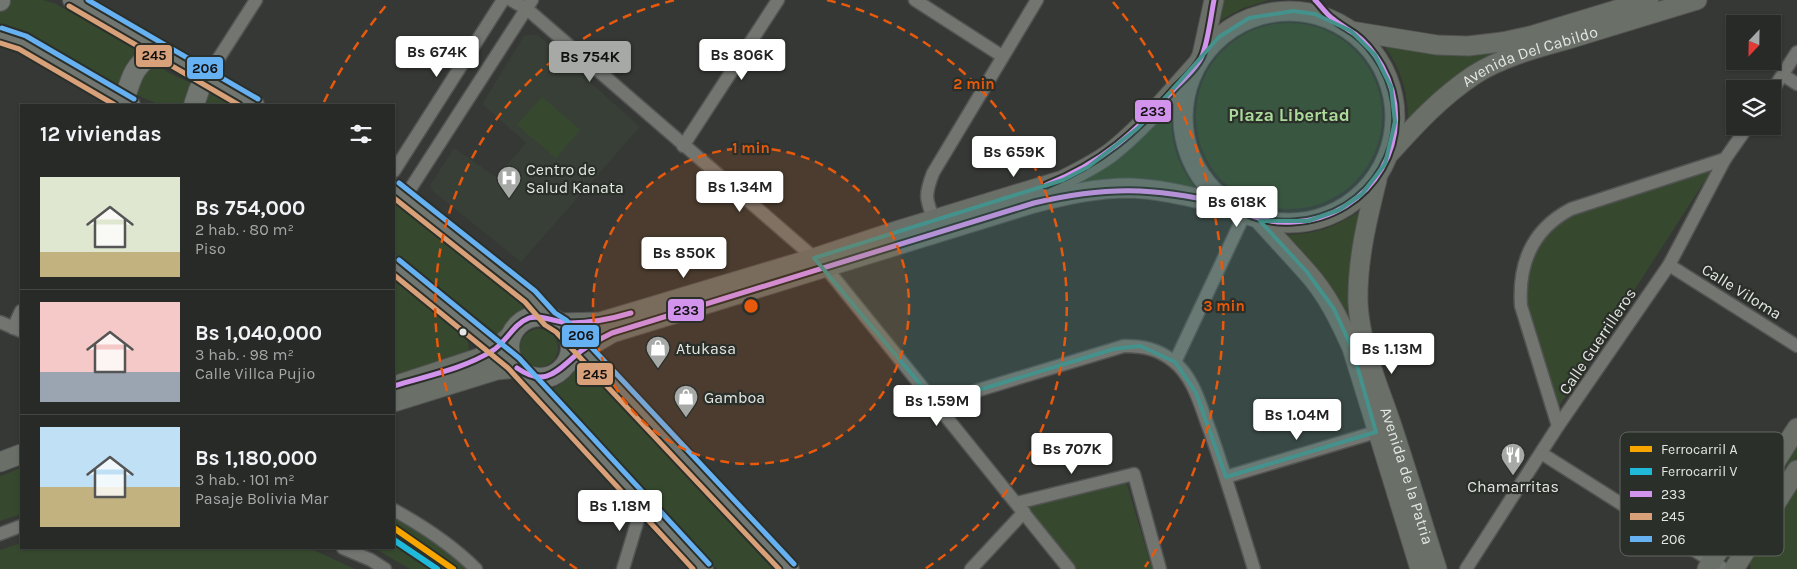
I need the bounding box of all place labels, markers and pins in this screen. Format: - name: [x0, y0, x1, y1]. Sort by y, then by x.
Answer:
- pin: Bs 674K: [391, 36, 483, 78]
- pin: Bs 806K: [696, 38, 788, 81]
- pin: Bs 754K: [544, 41, 636, 83]
- pin: Bs 659K: [968, 136, 1060, 178]
- place label: Centro de Salud Kanata: [526, 160, 624, 197]
- hospital icon: Centro de Salud Kanata: [496, 165, 522, 199]
- pin: Bs 1.34M: [688, 170, 792, 213]
- pin: Bs 618K: [1191, 186, 1283, 228]
- pin: Bs 850K: [638, 236, 730, 279]
- centre of rings: [742, 297, 760, 315]
- unlabelled marker: [458, 327, 468, 337]
- pin: Bs 1.13M: [1340, 332, 1444, 375]
- shop icon: Atukasa: [645, 335, 671, 369]
- place label: Atukasa: [676, 339, 736, 358]
- shop icon: Gamboa: [673, 384, 699, 418]
- pin: Bs 1.59M: [885, 384, 989, 427]
- place label: Gamboa: [704, 388, 765, 407]
- pin: Bs 1.04M: [1245, 398, 1349, 441]
- pin: Bs 707K: [1026, 432, 1118, 475]
- restaurant icon: Chamarritas: [1500, 442, 1526, 476]
- place label: Chamarritas: [1467, 477, 1559, 496]
- pin: Bs 1.18M: [568, 490, 672, 532]

